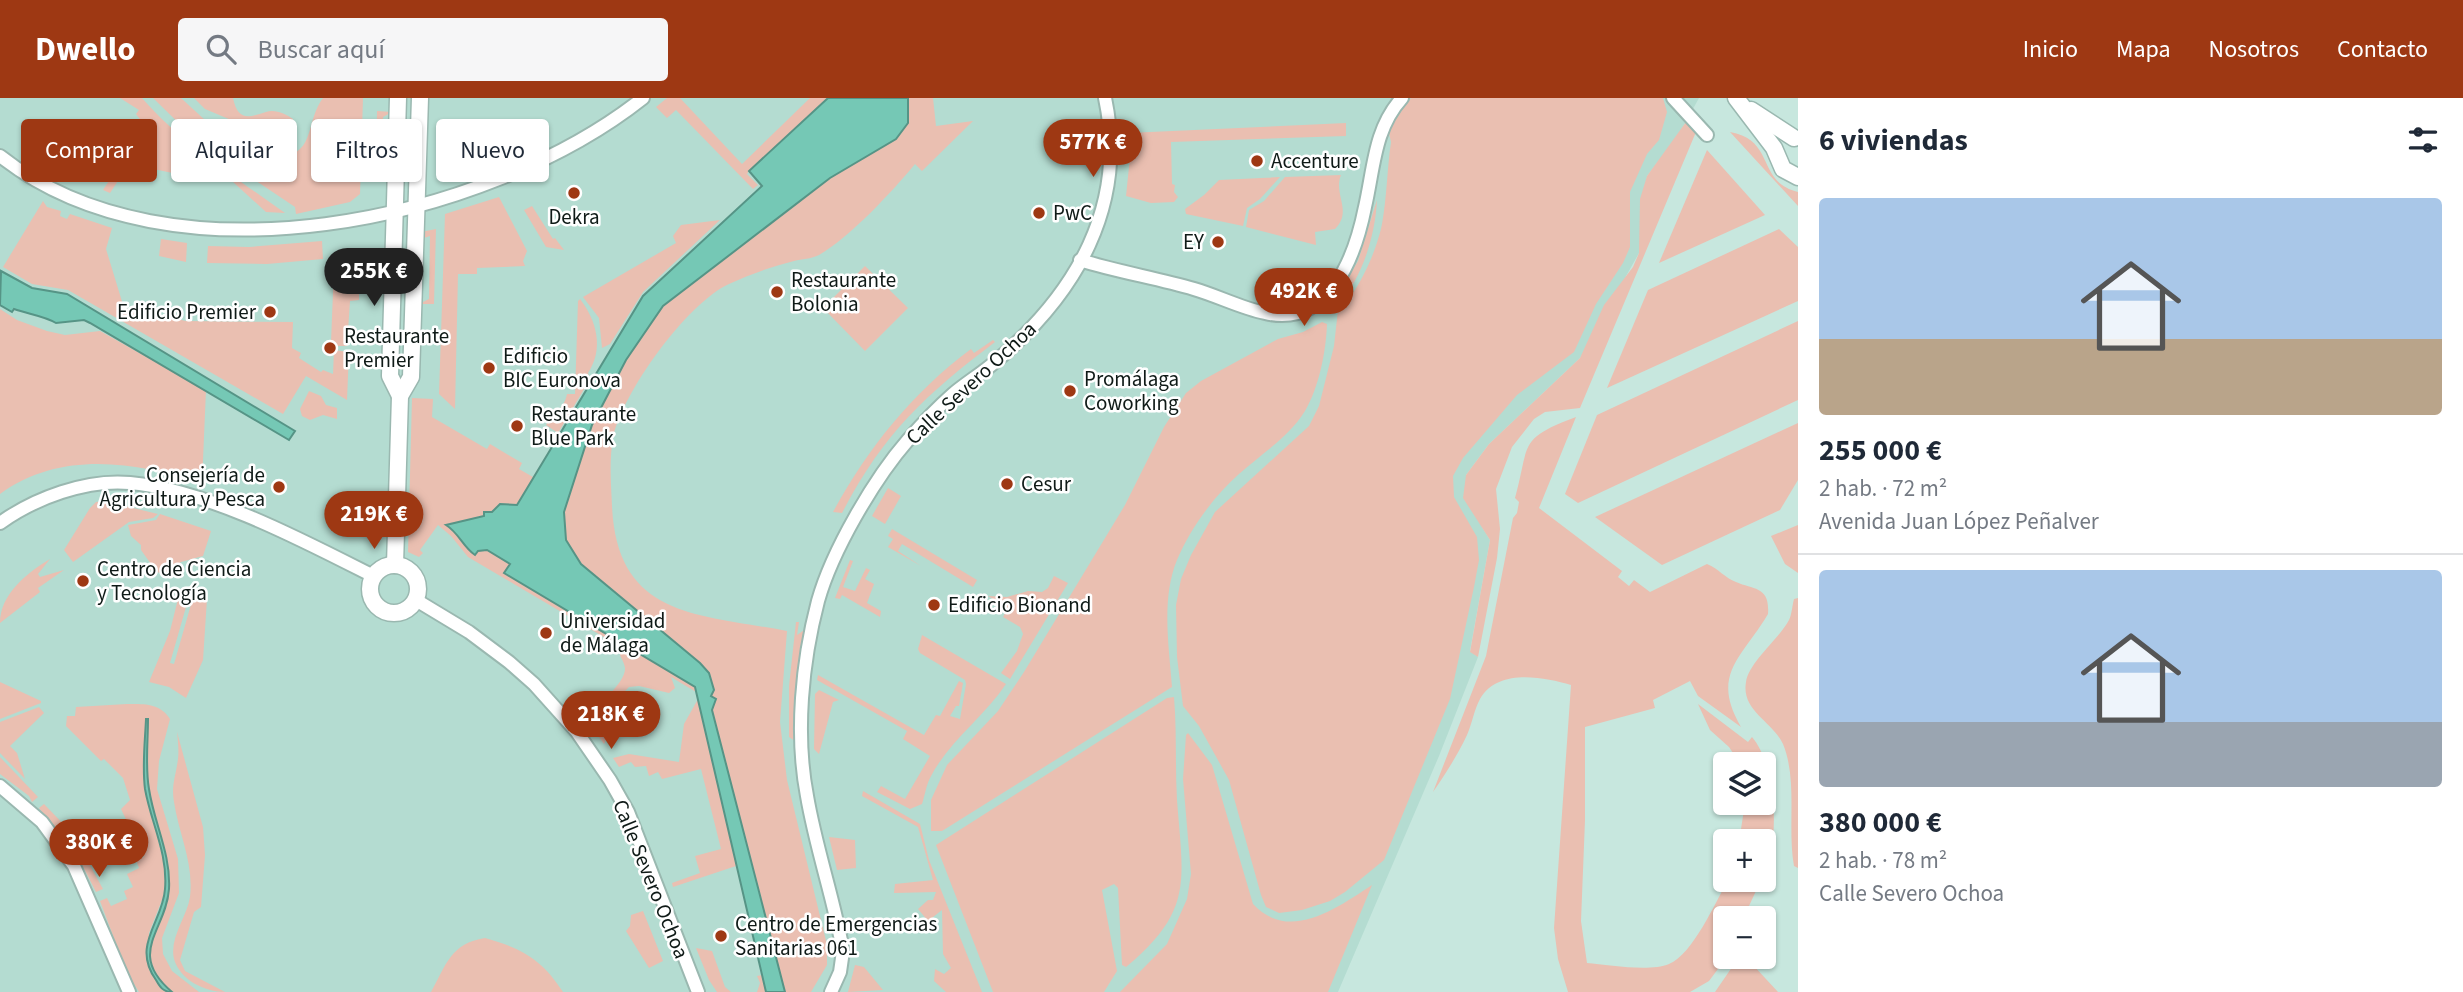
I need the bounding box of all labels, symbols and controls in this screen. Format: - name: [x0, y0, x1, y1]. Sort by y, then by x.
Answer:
- search box: [178, 18, 668, 81]
- text: Dwello: [35, 26, 136, 73]
- icon: search: [202, 30, 240, 68]
- text: Buscar aquí: [258, 31, 385, 68]
- text: Inicio: [2023, 32, 2078, 67]
- text: Mapa: [2116, 32, 2171, 67]
- text: Nosotros: [2209, 32, 2299, 67]
- text: Contacto: [2337, 32, 2428, 67]
- chip: Comprar: [21, 119, 157, 182]
- chip: Alquilar: [171, 119, 297, 182]
- chip: Filtros: [311, 119, 422, 182]
- chip: Nuevo: [436, 119, 549, 182]
- text: 6 viviendas: [1819, 119, 1968, 162]
- pin: 577K €: [1036, 120, 1150, 179]
- icon: filters: [2404, 121, 2442, 159]
- text: 577K €: [1059, 125, 1127, 158]
- place label: Accenture: [1271, 146, 1359, 176]
- marker: Accenture: [1249, 153, 1265, 169]
- marker: Dekra: [566, 185, 582, 201]
- place label: PwC: [1053, 198, 1092, 228]
- place label: Dekra: [548, 202, 600, 232]
- marker: PwC: [1031, 205, 1047, 221]
- place label: EY: [1183, 227, 1205, 257]
- marker: EY: [1210, 234, 1226, 250]
- icon: home: [2068, 243, 2194, 369]
- pin: 255K €: [317, 248, 431, 308]
- text: 255K €: [340, 254, 408, 287]
- place label: Restaurante Bolonia: [791, 265, 896, 319]
- pin: 492K €: [1247, 268, 1361, 328]
- text: 492K €: [1270, 274, 1338, 307]
- marker: Restaurante Bolonia: [769, 284, 785, 300]
- place label: Edificio Premier: [117, 297, 257, 327]
- marker: Edificio Premier: [262, 304, 278, 320]
- street label: Calle Severo Ochoa: [899, 314, 1043, 452]
- place label: Restaurante Premier: [344, 321, 449, 375]
- marker: Restaurante Premier: [322, 340, 338, 356]
- place label: Edificio BIC Euronova: [503, 341, 621, 395]
- marker: Edificio BIC Euronova: [481, 360, 497, 376]
- place label: Promálaga Coworking: [1084, 364, 1179, 418]
- marker: Promálaga Coworking: [1062, 383, 1078, 399]
- place label: Restaurante Blue Park: [531, 399, 636, 453]
- marker: Restaurante Blue Park: [509, 418, 525, 434]
- text: 255 000 €: [1819, 429, 1942, 472]
- place label: Consejería de Agricultura y Pesca: [100, 460, 265, 514]
- place label: Cesur: [1021, 469, 1072, 499]
- text: 2 hab. · 72 m²: [1819, 472, 1947, 505]
- marker: Cesur: [999, 476, 1015, 492]
- marker: Consejería de Agricultura y Pesca: [271, 479, 287, 495]
- pin: 219K €: [317, 491, 431, 551]
- text: 219K €: [340, 497, 408, 530]
- text: Avenida Juan López Peñalver: [1819, 505, 2099, 538]
- place label: Centro de Ciencia y Tecnología: [97, 554, 251, 608]
- marker: Centro de Ciencia y Tecnología: [75, 573, 91, 589]
- place label: Edificio Bionand: [948, 590, 1091, 620]
- marker: Edificio Bionand: [926, 597, 942, 613]
- place label: Universidad de Málaga: [560, 606, 665, 660]
- icon: home: [2068, 615, 2194, 741]
- marker: Universidad de Málaga: [538, 625, 554, 641]
- pin: 218K €: [554, 692, 668, 751]
- text: 218K €: [577, 697, 645, 730]
- map controls: [1713, 752, 1776, 969]
- button: layers: [1713, 752, 1776, 815]
- street label: Calle Severo Ochoa: [605, 795, 697, 963]
- text: 380 000 €: [1819, 801, 1942, 844]
- pin: 380K €: [42, 820, 156, 879]
- text: 380K €: [65, 825, 133, 858]
- button: +: [1713, 829, 1776, 892]
- text: 2 hab. · 78 m²: [1819, 844, 1947, 877]
- text: Calle Severo Ochoa: [1819, 877, 2004, 910]
- button: −: [1713, 906, 1776, 969]
- place label: Centro de Emergencias Sanitarias 061: [735, 909, 937, 963]
- marker: Centro de Emergencias Sanitarias 061: [713, 928, 729, 944]

